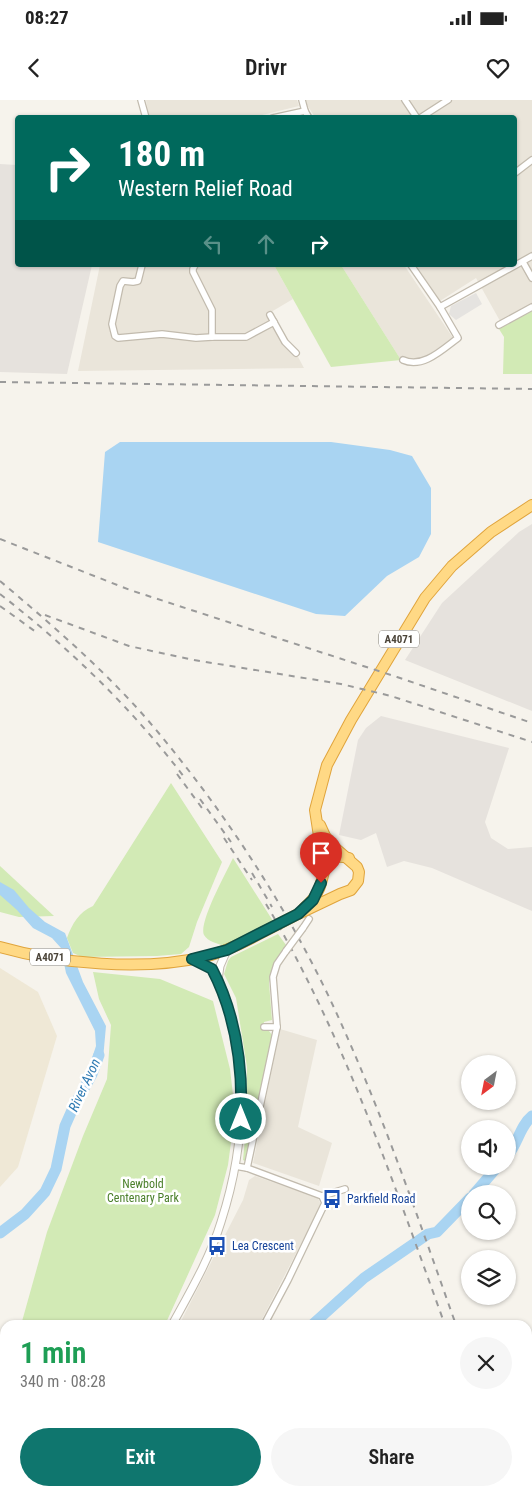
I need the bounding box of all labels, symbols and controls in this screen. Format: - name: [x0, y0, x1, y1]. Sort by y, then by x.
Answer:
- text: 08:27: [25, 6, 69, 29]
- icon: back: [20, 54, 48, 82]
- icon: heart: [484, 54, 512, 82]
- text: Drivr: [245, 55, 287, 80]
- text: 180 m: [118, 134, 205, 175]
- icon: right: [35, 135, 100, 200]
- text: Western Relief Road: [118, 176, 293, 201]
- icon: left: [199, 230, 227, 258]
- icon: ahead: [252, 230, 280, 258]
- icon: right: [305, 230, 333, 258]
- road number: A4071: [379, 630, 419, 648]
- pin: [300, 832, 342, 883]
- icon: arrive: [307, 839, 335, 867]
- road number: A4071: [30, 949, 70, 966]
- north arrow: [461, 1055, 516, 1110]
- map controls: [461, 1055, 516, 1305]
- water label: River Avon: [65, 1056, 103, 1114]
- position arrow: [214, 1092, 266, 1144]
- button: sound: [461, 1120, 516, 1175]
- park label: Newbold Centenary Park: [107, 1177, 180, 1205]
- button: search: [461, 1185, 516, 1240]
- bus stop icon: Parkfield Road: [321, 1188, 343, 1210]
- place label: Parkfield Road: [347, 1192, 416, 1206]
- bus stop icon: Lea Crescent: [206, 1235, 228, 1257]
- place label: Lea Crescent: [232, 1239, 294, 1253]
- button: layers: [461, 1250, 516, 1305]
- text: 1 min: [20, 1335, 86, 1370]
- button: close: [460, 1337, 512, 1389]
- text: 340 m · 08:28: [20, 1372, 106, 1391]
- button: Exit: [20, 1428, 261, 1486]
- button: Share: [271, 1428, 512, 1486]

